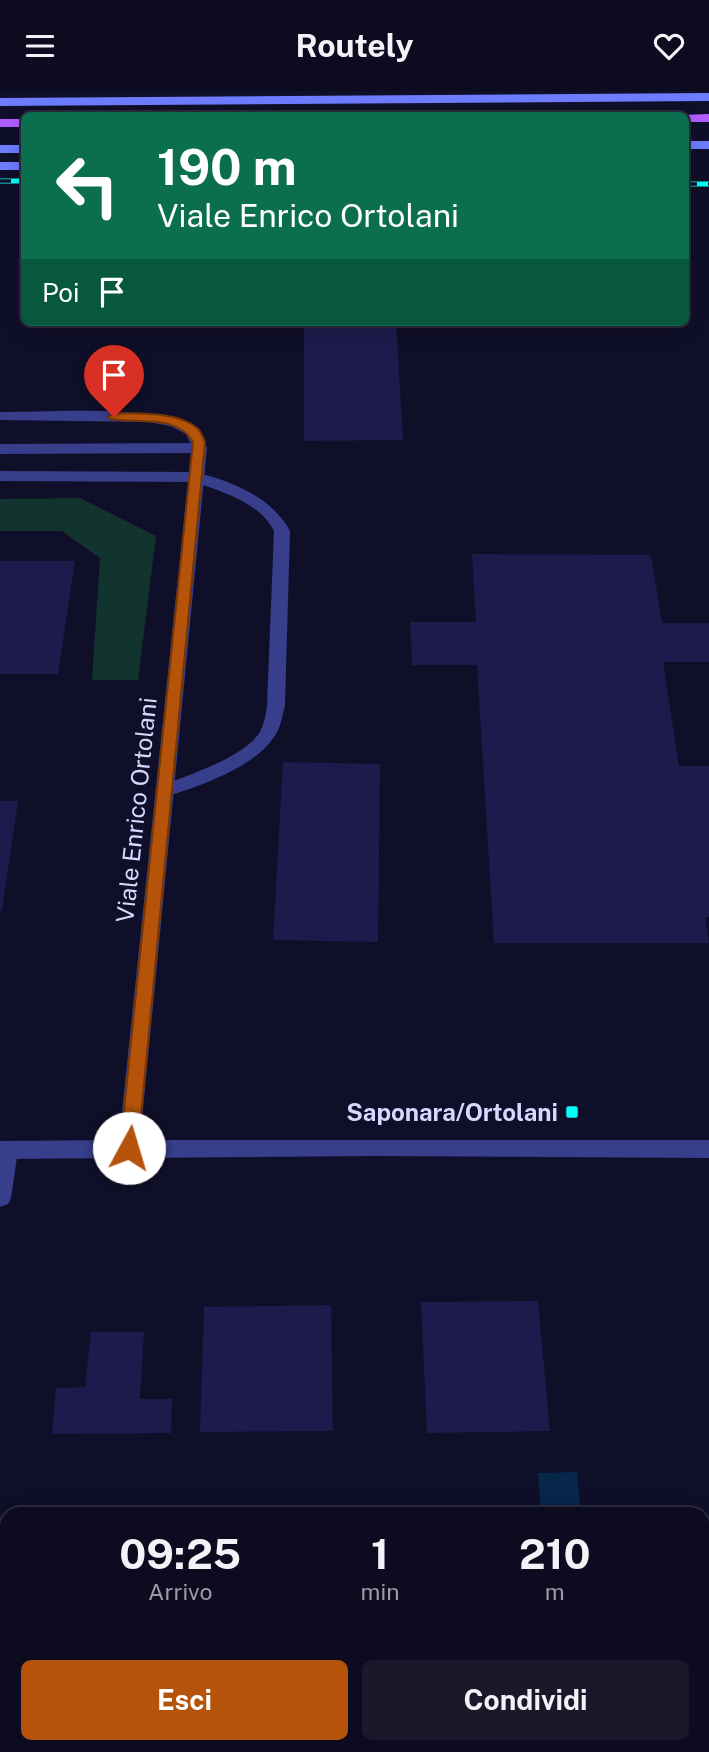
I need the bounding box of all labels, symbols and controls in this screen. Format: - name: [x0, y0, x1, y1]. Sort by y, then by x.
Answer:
- icon: menu: [21, 27, 59, 65]
- text: Routely: [296, 27, 414, 64]
- icon: heart: [650, 27, 688, 65]
- text: 190 m: [157, 138, 297, 196]
- icon: left: [42, 140, 133, 231]
- text: Viale Enrico Ortolani: [157, 197, 459, 234]
- icon: arrive: [93, 273, 131, 311]
- text: Poi: [42, 277, 79, 308]
- pin: [84, 345, 144, 417]
- icon: arrive: [95, 356, 133, 394]
- street label: Viale Enrico Ortolani: [110, 696, 162, 924]
- place label: Saponara/Ortolani: [346, 1098, 558, 1126]
- marker: Saponara/Ortolani: [564, 1104, 580, 1120]
- position arrow: [92, 1111, 166, 1185]
- text: 09:25: [119, 1529, 241, 1578]
- text: 1: [371, 1529, 389, 1578]
- text: 210: [519, 1529, 591, 1578]
- text: Arrivo: [148, 1578, 212, 1605]
- text: min: [361, 1578, 400, 1605]
- text: m: [545, 1578, 565, 1605]
- button: Esci: [21, 1660, 348, 1740]
- button: Condividi: [362, 1660, 689, 1740]

